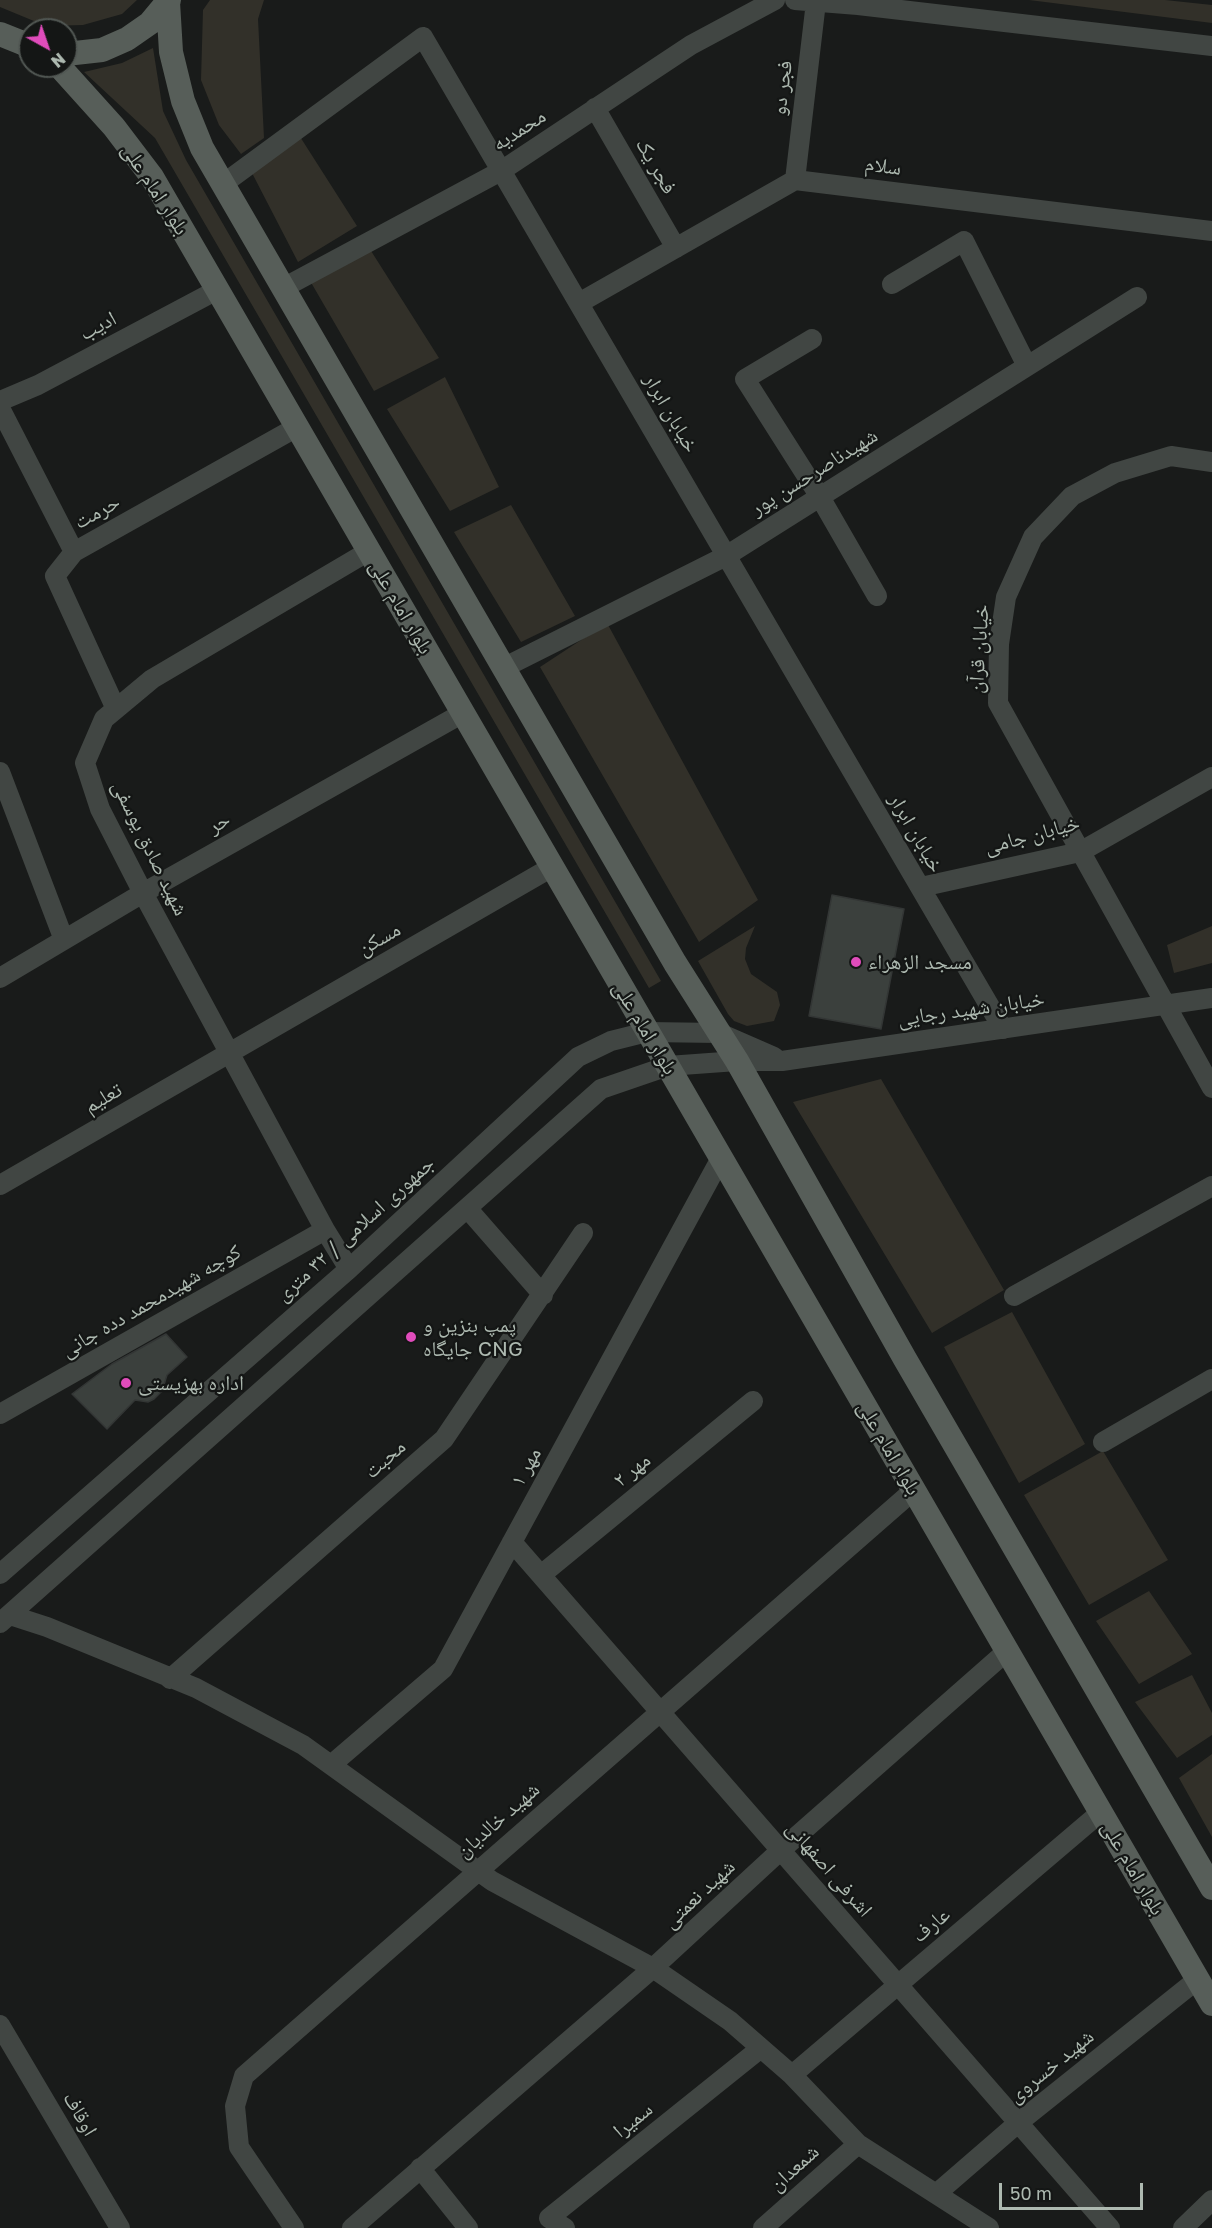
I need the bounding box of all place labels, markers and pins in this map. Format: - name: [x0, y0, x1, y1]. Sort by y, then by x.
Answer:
- place label: مسجد الزهراء: [868, 949, 972, 975]
- marker: مسجد الزهراء: [849, 955, 863, 969]
- place label: پمپ بنزین و جایگاه CNG: [423, 1312, 523, 1362]
- marker: پمپ بنزین و جایگاه CNG: [404, 1330, 418, 1344]
- place label: اداره بهزیستی: [138, 1370, 244, 1396]
- marker: اداره بهزیستی: [119, 1376, 133, 1390]

